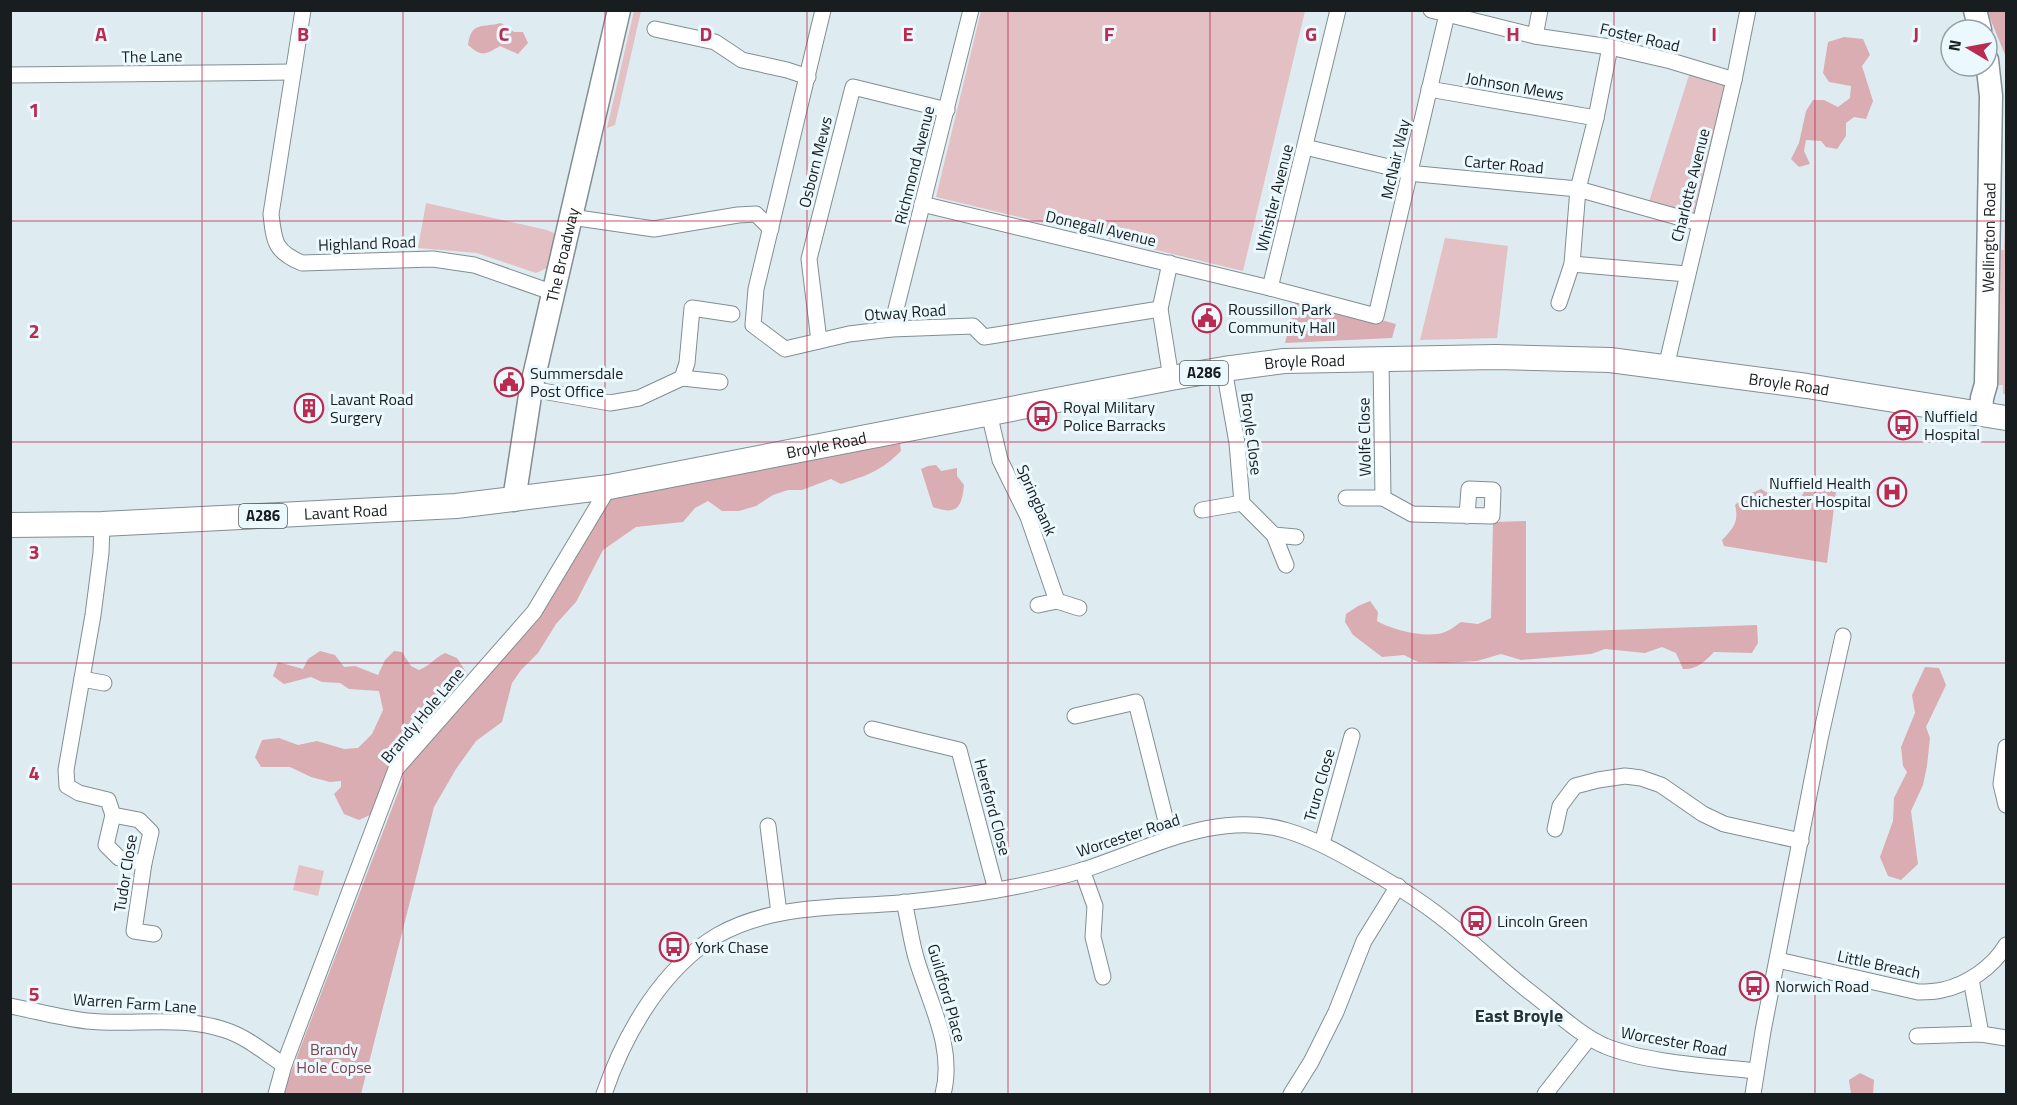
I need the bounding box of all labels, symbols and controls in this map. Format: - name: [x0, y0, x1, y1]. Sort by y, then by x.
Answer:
- street label: Foster Road: [1598, 16, 1682, 58]
- text: A: [95, 18, 107, 49]
- text: B: [297, 18, 309, 49]
- text: C: [499, 18, 510, 49]
- text: D: [700, 18, 712, 49]
- text: E: [902, 18, 914, 49]
- text: F: [1104, 18, 1115, 49]
- text: G: [1305, 18, 1317, 49]
- text: H: [1506, 18, 1520, 49]
- text: I: [1711, 18, 1717, 49]
- text: J: [1913, 18, 1919, 49]
- north arrow: [1939, 18, 1999, 78]
- text: N: [1941, 38, 1967, 53]
- street label: The Lane: [121, 43, 183, 69]
- street label: Johnson Mews: [1464, 66, 1566, 106]
- text: 1: [28, 94, 40, 125]
- street label: Richmond Avenue: [888, 103, 940, 227]
- street label: Osborn Mews: [792, 114, 838, 210]
- street label: McNair Way: [1374, 116, 1416, 201]
- street label: Charlotte Avenue: [1664, 126, 1716, 244]
- street label: Whistler Avenue: [1249, 142, 1299, 254]
- street label: Carter Road: [1463, 149, 1545, 179]
- street label: Wellington Road: [1976, 182, 2001, 293]
- street label: Donegall Avenue: [1043, 204, 1159, 252]
- street label: The Broadway: [540, 205, 585, 305]
- street label: Highland Road: [318, 229, 416, 257]
- street label: Otway Road: [863, 297, 947, 327]
- place label: Roussillon Park Community Hall: [1228, 297, 1335, 339]
- public building icon: Roussillon Park Community Hall: [1191, 302, 1223, 334]
- text: 2: [28, 315, 40, 346]
- street label: Broyle Road: [1263, 348, 1345, 376]
- place label: Summersdale Post Office: [530, 361, 623, 403]
- road number: A286: [1180, 361, 1228, 385]
- public building icon: Summersdale Post Office: [493, 366, 525, 398]
- street label: Broyle Road: [1747, 366, 1831, 401]
- place label: Lavant Road Surgery: [330, 387, 414, 429]
- street label: Broyle Close: [1235, 391, 1269, 477]
- building icon: Lavant Road Surgery: [293, 392, 325, 424]
- place label: Royal Military Police Barracks: [1063, 395, 1166, 437]
- street label: Wolfe Close: [1351, 397, 1377, 477]
- bus stop icon: Royal Military Police Barracks: [1026, 400, 1058, 432]
- place label: Nuffield Hospital: [1924, 404, 1980, 446]
- bus stop icon: Nuffield Hospital: [1887, 409, 1919, 441]
- street label: Broyle Road: [784, 425, 868, 464]
- street label: Springbank: [1011, 461, 1063, 540]
- place label: Nuffield Health Chichester Hospital: [1740, 471, 1871, 513]
- hospital icon: Nuffield Health Chichester Hospital: [1876, 476, 1908, 508]
- street label: Lavant Road: [303, 498, 388, 526]
- road number: A286: [239, 504, 287, 528]
- text: 3: [28, 536, 40, 567]
- street label: Brandy Hole Lane: [375, 662, 469, 768]
- street label: Truro Close: [1297, 746, 1341, 824]
- street label: Hereford Close: [969, 756, 1017, 858]
- text: 4: [28, 757, 40, 788]
- street label: Worcester Road: [1073, 807, 1183, 863]
- street label: Tudor Close: [107, 833, 143, 913]
- bus stop icon: Lincoln Green: [1460, 905, 1492, 937]
- place label: Lincoln Green: [1497, 909, 1588, 933]
- bus stop icon: York Chase: [658, 931, 690, 963]
- place label: York Chase: [695, 935, 769, 959]
- street label: Guildford Place: [922, 941, 972, 1045]
- street label: Little Breach: [1835, 943, 1923, 985]
- bus stop icon: Norwich Road: [1738, 970, 1770, 1002]
- place label: Norwich Road: [1775, 974, 1869, 998]
- text: 5: [28, 978, 40, 1009]
- street label: Warren Farm Lane: [72, 987, 198, 1019]
- district label: East Broyle: [1475, 1002, 1563, 1029]
- street label: Worcester Road: [1619, 1020, 1729, 1062]
- park label: Brandy Hole Copse: [296, 1037, 372, 1079]

